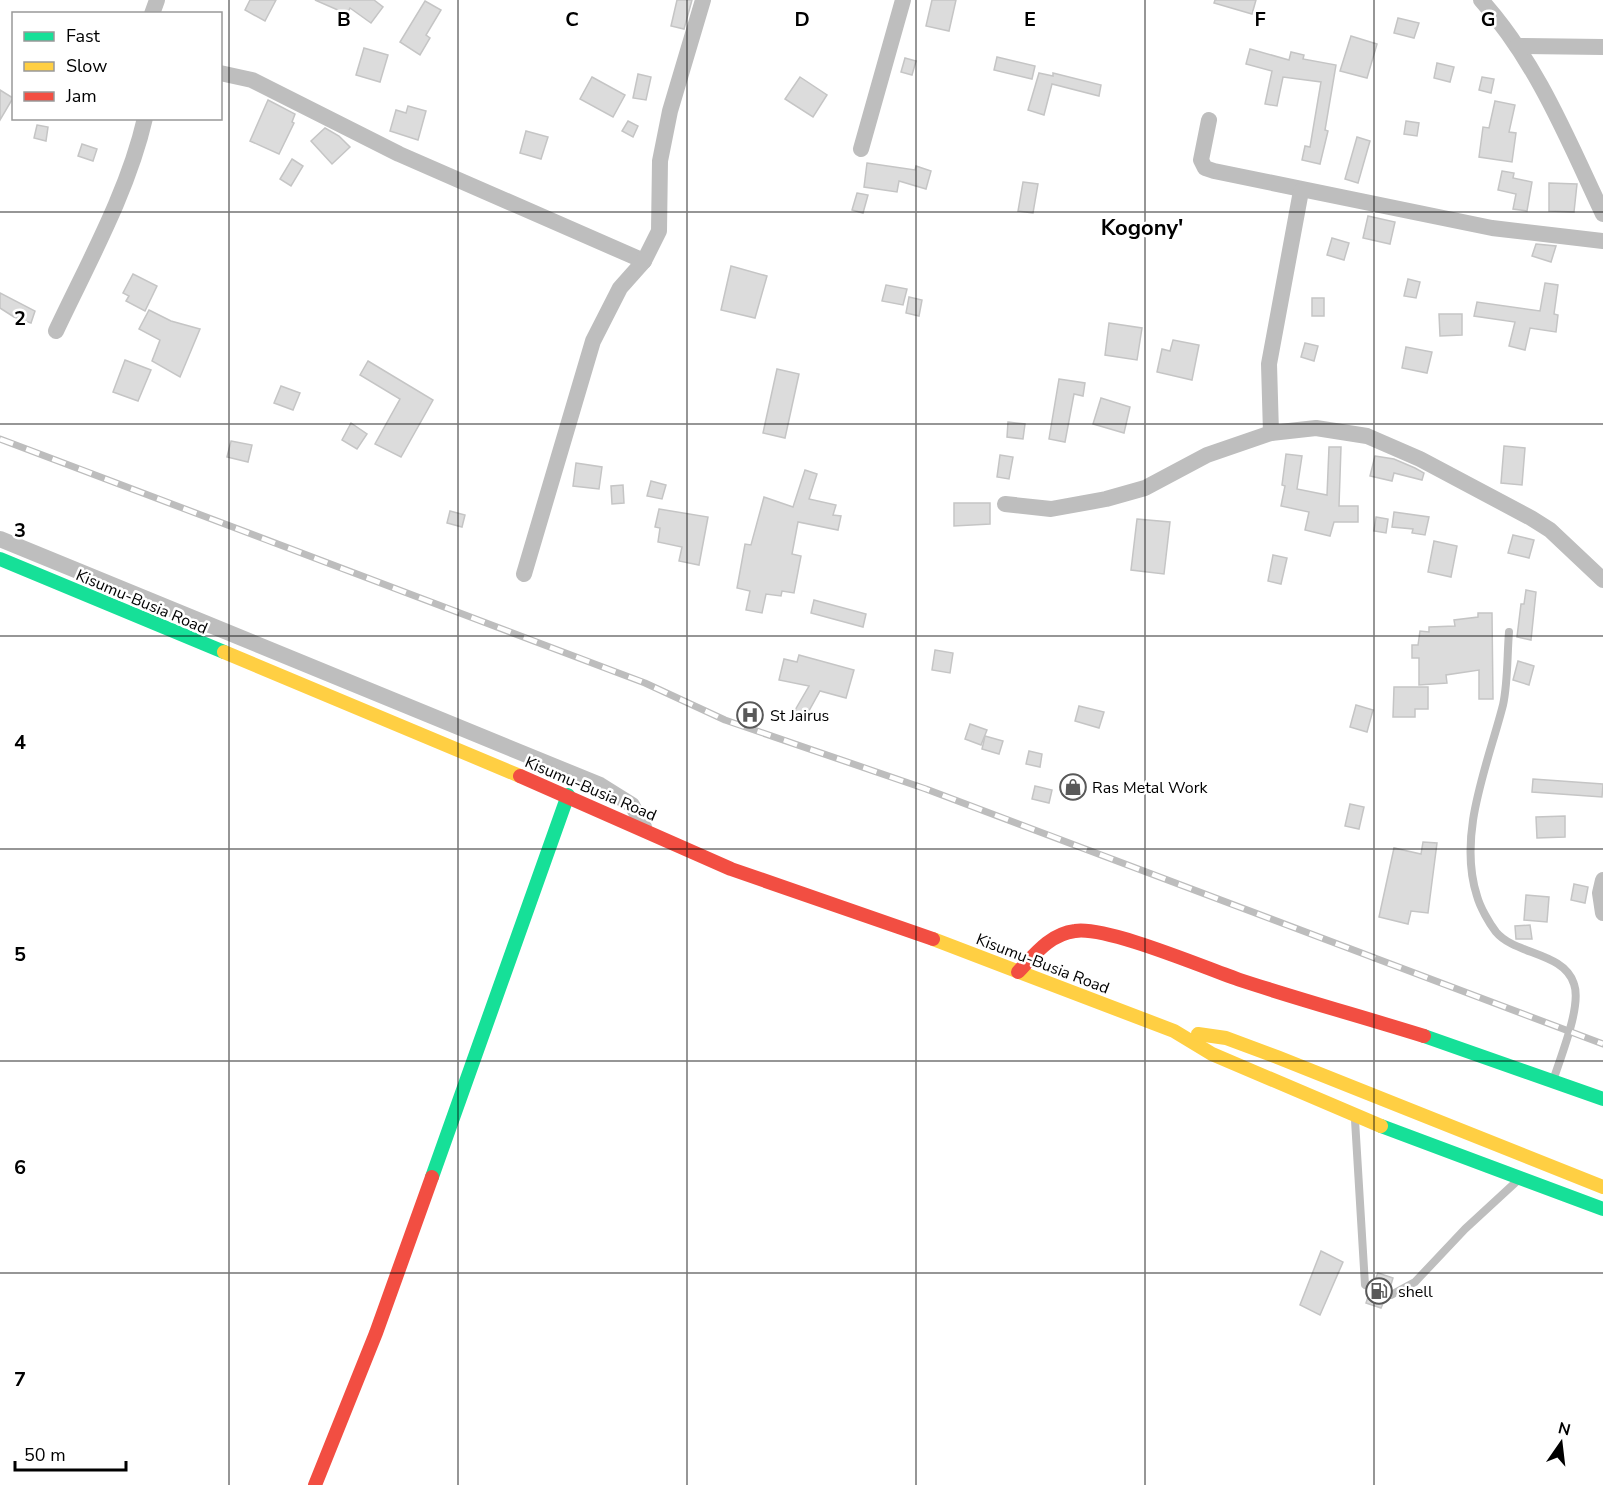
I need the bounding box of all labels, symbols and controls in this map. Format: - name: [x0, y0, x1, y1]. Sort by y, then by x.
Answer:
- text: B: [337, 6, 351, 33]
- text: C: [565, 6, 579, 33]
- text: D: [794, 6, 810, 33]
- text: E: [1024, 6, 1036, 33]
- text: F: [1254, 6, 1266, 33]
- text: G: [1481, 6, 1495, 33]
- legend: [12, 12, 222, 120]
- text: Fast: [66, 24, 101, 48]
- text: Slow: [66, 54, 107, 78]
- text: Jam: [65, 84, 97, 108]
- district label: Kogony': [1101, 213, 1183, 243]
- text: 2: [14, 305, 26, 332]
- text: 3: [14, 517, 26, 544]
- street label: Kisumu-Busia Road: [72, 564, 211, 640]
- hospital icon: St Jairus: [735, 700, 765, 730]
- place label: St Jairus: [770, 705, 829, 727]
- text: 4: [14, 729, 26, 756]
- street label: Kisumu-Busia Road: [521, 751, 660, 827]
- shop icon: Ras Metal Work: [1058, 772, 1088, 802]
- place label: Ras Metal Work: [1092, 777, 1208, 799]
- street label: Kisumu-Busia Road: [973, 928, 1112, 999]
- text: 5: [14, 941, 26, 968]
- text: 6: [14, 1154, 26, 1181]
- fuel station icon: shell: [1364, 1276, 1394, 1306]
- place label: shell: [1398, 1281, 1433, 1303]
- text: 7: [14, 1366, 26, 1393]
- north arrow: [1531, 1413, 1591, 1473]
- text: N: [1556, 1417, 1573, 1442]
- scale bar: [15, 1434, 126, 1472]
- text: 50 m: [24, 1443, 66, 1467]

